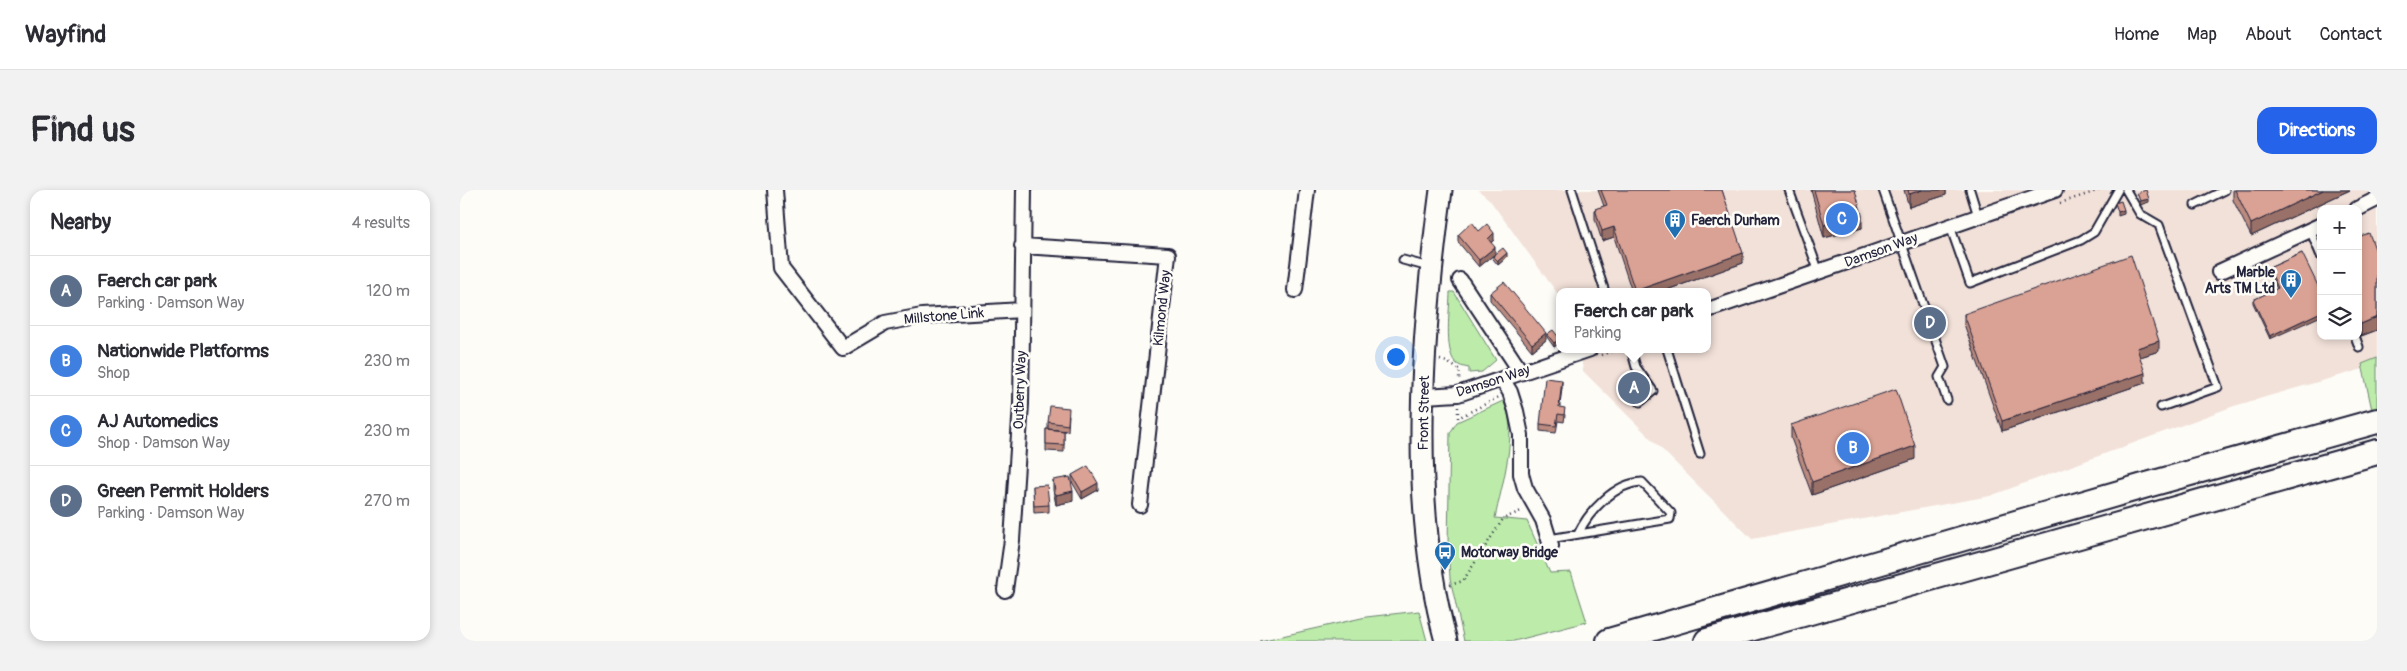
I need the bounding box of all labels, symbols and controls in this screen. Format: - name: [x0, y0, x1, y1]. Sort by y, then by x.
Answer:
- text: Wayfind: [25, 20, 106, 49]
- text: Home: [2114, 23, 2159, 46]
- text: Map: [2187, 23, 2217, 46]
- text: About: [2245, 23, 2291, 46]
- text: Contact: [2319, 23, 2382, 46]
- button: Directions: [2257, 107, 2377, 154]
- text: Find us: [30, 108, 135, 152]
- pin: C: [1826, 200, 1858, 238]
- map controls: [2317, 205, 2362, 340]
- button: +: [2317, 205, 2362, 250]
- building icon: Faerch Durham: [1663, 208, 1687, 239]
- text: Nearby: [50, 209, 111, 236]
- place label: Faerch Durham: [1691, 212, 1780, 229]
- text: 4 results: [352, 213, 410, 233]
- street label: Damson Way: [1842, 229, 1920, 271]
- button: −: [2317, 250, 2362, 295]
- place label: Marble Arts TM Ltd: [2205, 264, 2276, 297]
- building icon: Marble Arts TM Ltd: [2279, 268, 2303, 299]
- text: Faerch car park: [97, 269, 217, 293]
- street label: Kilmond Way: [1150, 269, 1174, 347]
- text: A: [61, 281, 71, 301]
- text: 120 m: [366, 281, 410, 301]
- popup: [1556, 288, 1711, 353]
- text: Parking · Damson Way: [97, 293, 244, 313]
- button: layers: [2317, 295, 2362, 340]
- text: Faerch car park: [1574, 299, 1693, 323]
- street label: Millstone Link: [903, 304, 985, 328]
- pin: D: [1914, 304, 1946, 342]
- text: Parking: [1574, 323, 1621, 343]
- text: Nationwide Platforms: [97, 339, 269, 363]
- your location: [1383, 344, 1409, 370]
- street label: Outberry Way: [1010, 350, 1030, 430]
- text: B: [61, 351, 71, 371]
- text: 230 m: [364, 351, 410, 371]
- street label: Damson Way: [1454, 361, 1532, 401]
- text: Shop: [97, 363, 130, 383]
- pin: A: [1618, 369, 1650, 407]
- street label: Front Street: [1415, 375, 1433, 451]
- text: AJ Automedics: [97, 409, 218, 433]
- text: C: [61, 421, 71, 441]
- text: 230 m: [364, 421, 410, 441]
- pin: B: [1837, 429, 1869, 467]
- text: Shop · Damson Way: [97, 433, 230, 453]
- text: Green Permit Holders: [97, 479, 269, 503]
- text: D: [61, 491, 71, 511]
- text: 270 m: [364, 491, 410, 511]
- text: Parking · Damson Way: [97, 503, 244, 523]
- bus stop icon: Motorway Bridge: [1433, 540, 1457, 571]
- place label: Motorway Bridge: [1461, 544, 1559, 561]

